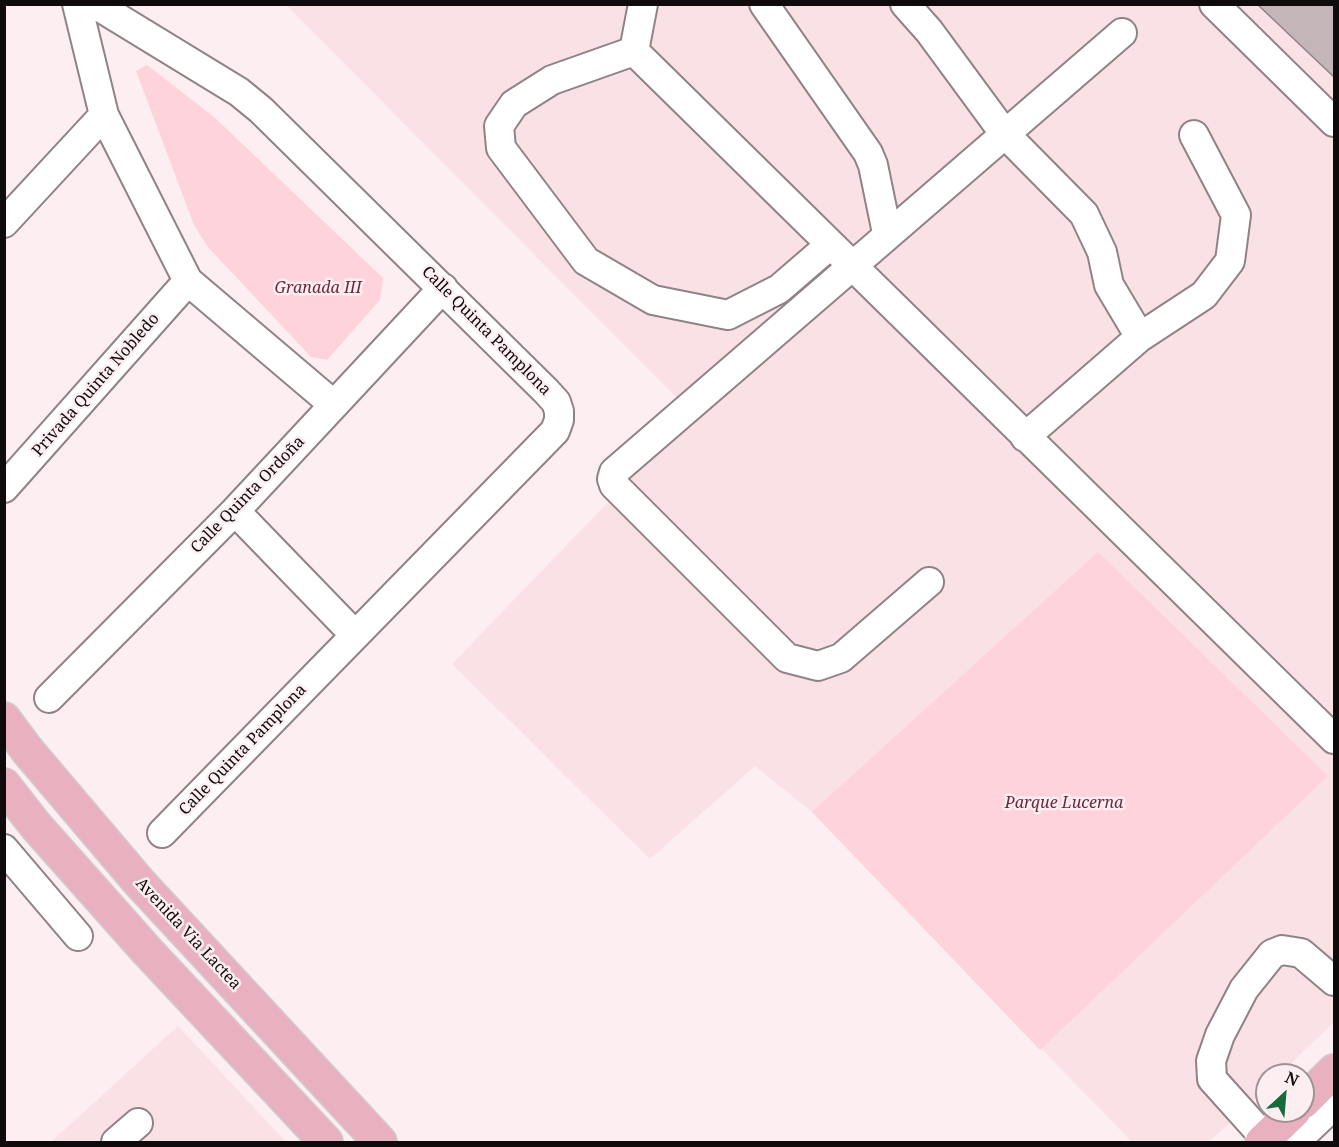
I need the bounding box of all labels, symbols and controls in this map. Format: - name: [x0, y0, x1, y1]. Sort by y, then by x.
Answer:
- street label: Calle Quinta Pamplona: [417, 262, 555, 400]
- park label: Granada III: [274, 278, 362, 298]
- street label: Privada Quinta Nobledo: [28, 309, 164, 461]
- street label: Calle Quinta Ordoña: [187, 432, 309, 558]
- street label: Calle Quinta Pamplona: [175, 680, 311, 820]
- park label: Parque Lucerna: [1005, 793, 1123, 813]
- street label: Avenida Via Lactea: [131, 874, 245, 994]
- north arrow: [1255, 1063, 1315, 1123]
- text: N: [1282, 1066, 1302, 1091]

